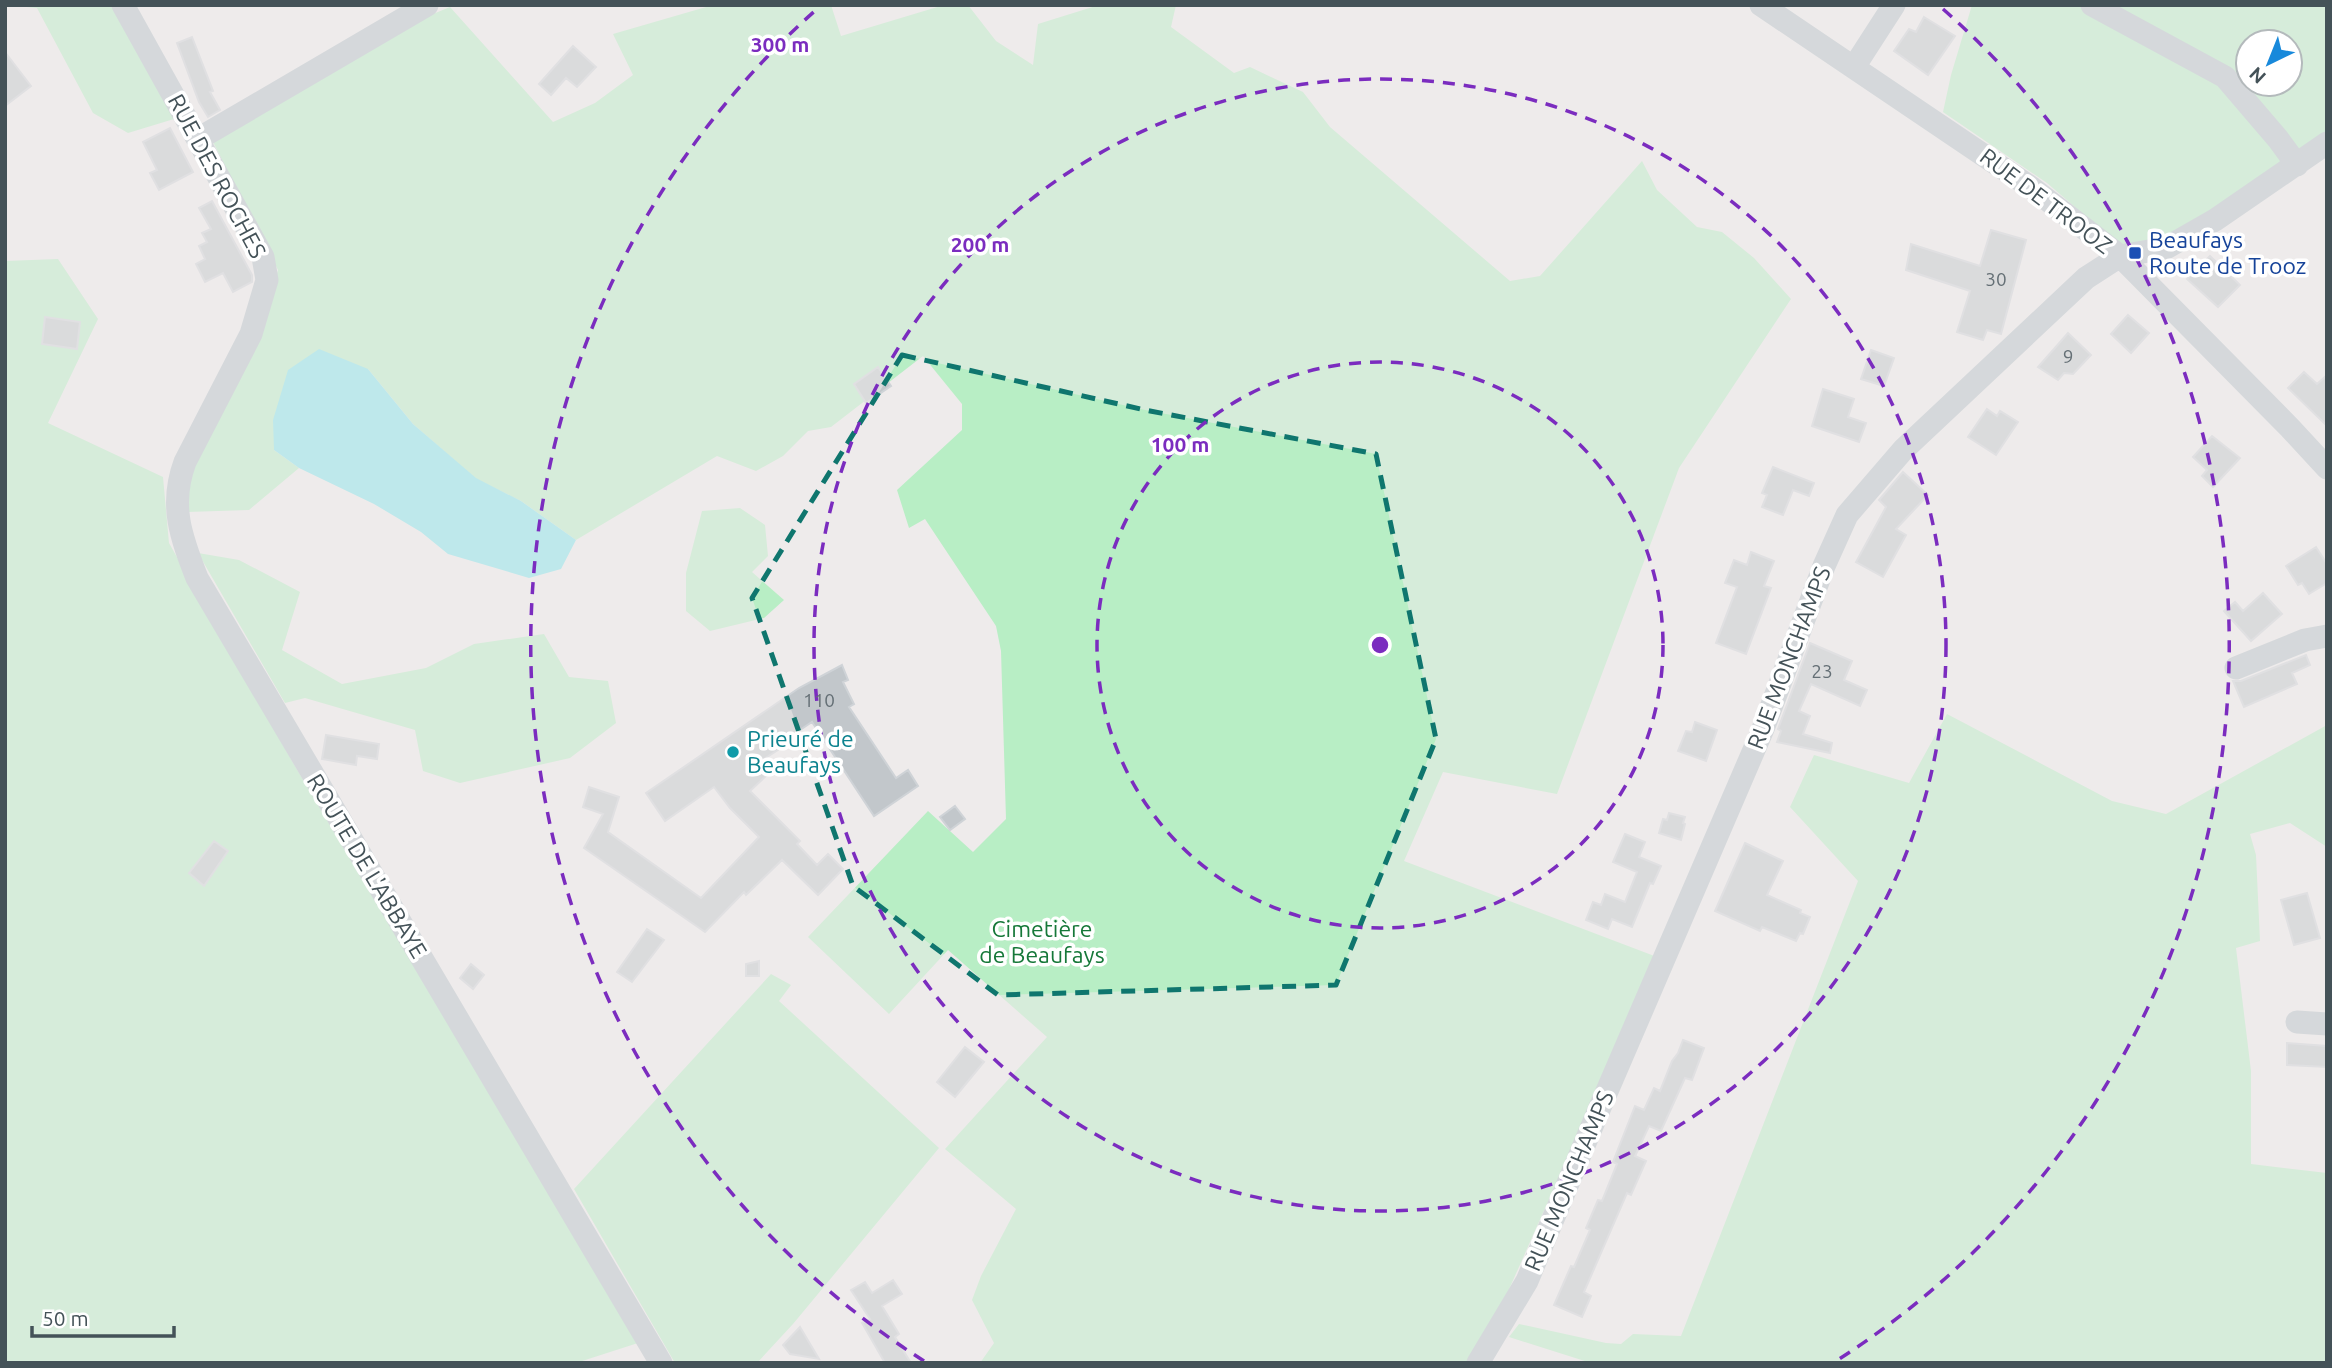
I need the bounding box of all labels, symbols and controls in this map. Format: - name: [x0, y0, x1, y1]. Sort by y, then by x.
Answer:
- north arrow: [2234, 28, 2304, 98]
- text: 300 m: [751, 32, 809, 56]
- text: N: [2245, 63, 2270, 88]
- street label: RUE DES ROCHES: [164, 90, 271, 262]
- street label: RUE DE TROOZ: [1976, 143, 2117, 258]
- place label: Beaufays Route de Trooz: [2149, 227, 2306, 278]
- text: 200 m: [951, 232, 1009, 256]
- marker: Beaufays Route de Trooz: [2127, 245, 2143, 261]
- house number: 30: [1985, 268, 2007, 290]
- house number: 9: [2063, 345, 2073, 367]
- text: 100 m: [1151, 432, 1209, 456]
- street label: RUE MONCHAMPS: [1742, 563, 1835, 753]
- centre of rings: [1368, 633, 1392, 657]
- house number: 23: [1811, 660, 1833, 682]
- house number: 110: [803, 689, 835, 711]
- place label: Prieuré de Beaufays: [747, 726, 854, 777]
- marker: Prieuré de Beaufays: [725, 744, 741, 760]
- street label: ROUTE DE L'ABBAYE: [303, 769, 432, 962]
- park label: Cimetière de Beaufays: [979, 916, 1105, 967]
- street label: RUE MONCHAMPS: [1519, 1087, 1618, 1275]
- scale bar: [32, 1294, 173, 1338]
- text: 50 m: [42, 1306, 89, 1330]

